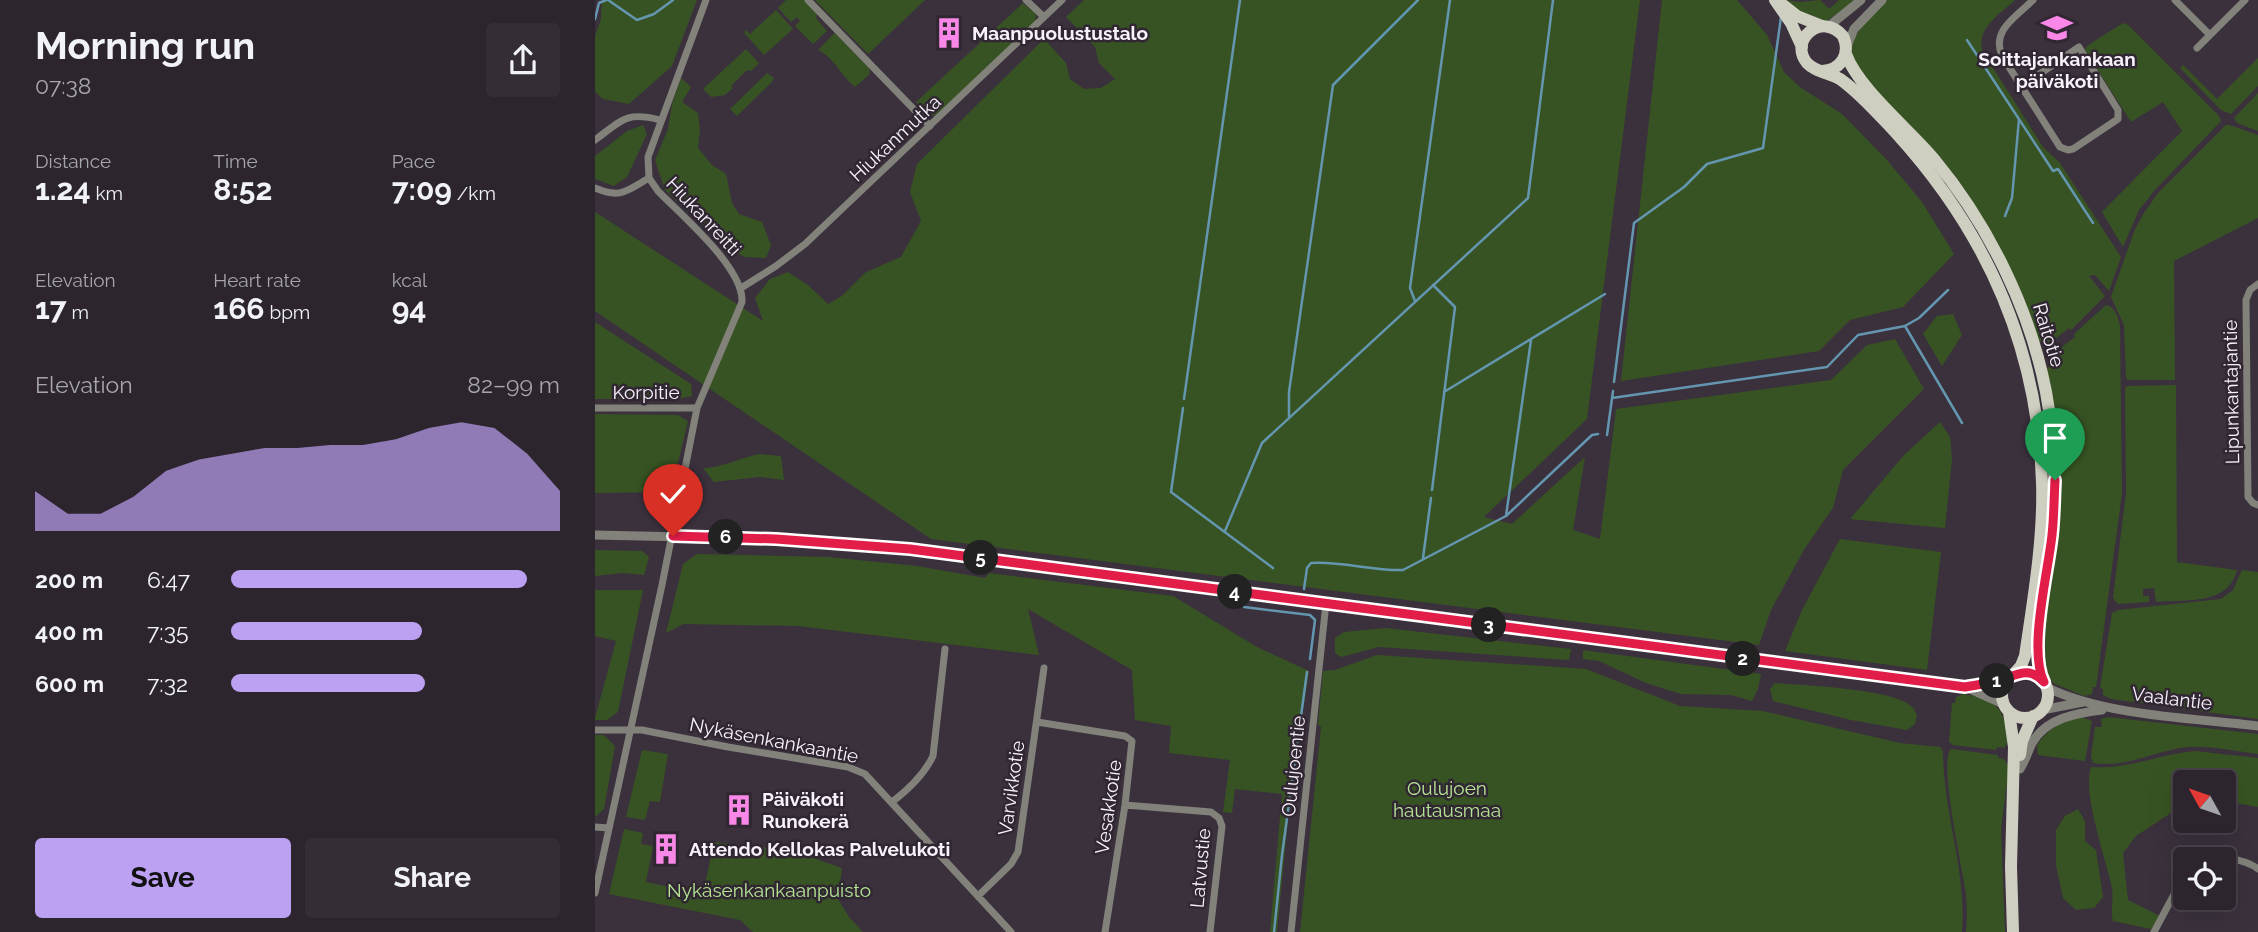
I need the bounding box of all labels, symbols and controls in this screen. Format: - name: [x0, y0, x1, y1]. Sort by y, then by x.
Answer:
- school or university icon: Soittajankankaan päiväkoti: [2040, 11, 2074, 45]
- building icon: Maanpuolustustalo: [932, 16, 966, 50]
- place label: Maanpuolustustalo: [972, 22, 1148, 44]
- text: Morning run: [35, 23, 255, 68]
- button: share: [486, 23, 560, 97]
- place label: Soittajankankaan päiväkoti: [1978, 48, 2136, 92]
- text: 07:38: [35, 72, 91, 99]
- street label: Hiukanmutka: [845, 90, 945, 186]
- text: Distance: [35, 150, 111, 172]
- text: Time: [213, 150, 258, 172]
- text: Pace: [392, 150, 435, 172]
- text: 1.24: [35, 172, 91, 207]
- text: 8:52: [213, 172, 272, 207]
- text: 7:09: [392, 172, 452, 207]
- street label: Hiukanreitti: [662, 172, 746, 260]
- text: km: [91, 182, 123, 204]
- text: /km: [452, 182, 496, 204]
- text: Elevation: [35, 269, 116, 291]
- text: Heart rate: [213, 269, 301, 291]
- text: kcal: [392, 269, 427, 291]
- text: 17: [35, 291, 67, 326]
- text: 166: [213, 291, 265, 326]
- text: 94: [392, 291, 426, 326]
- street label: Raitotie: [2029, 300, 2069, 370]
- text: m: [67, 301, 89, 323]
- text: bpm: [265, 301, 310, 323]
- street label: Lipunkantajantie: [2219, 319, 2243, 465]
- text: Elevation: [35, 371, 133, 398]
- text: 82–99 m: [467, 371, 560, 398]
- street label: Korpitie: [612, 381, 680, 403]
- pin: [2025, 408, 2085, 480]
- icon: arrive: [2036, 419, 2074, 457]
- pin: [643, 464, 703, 536]
- icon: check: [654, 475, 692, 513]
- pin: 6: [709, 520, 743, 554]
- text: 6: [720, 525, 731, 547]
- pin: 5: [963, 540, 999, 576]
- text: 5: [975, 546, 986, 568]
- text: 200 m: [35, 566, 103, 593]
- text: 6:47: [147, 566, 190, 593]
- pin: 4: [1217, 574, 1253, 610]
- text: 4: [1229, 580, 1240, 602]
- pin: 3: [1471, 608, 1507, 642]
- text: 3: [1483, 613, 1494, 635]
- text: 400 m: [35, 618, 103, 645]
- text: 7:35: [147, 618, 188, 645]
- pin: 2: [1725, 642, 1761, 676]
- text: 2: [1737, 647, 1748, 669]
- pin: 1: [1979, 664, 2015, 698]
- text: 1: [1992, 669, 2001, 691]
- text: 600 m: [35, 670, 104, 697]
- text: 7:32: [147, 670, 188, 697]
- street label: Vaalantie: [2131, 682, 2213, 714]
- street label: Nykäsenkankaantie: [688, 713, 860, 767]
- street label: Oulujoentie: [1277, 714, 1309, 818]
- street label: Varvikkotie: [993, 739, 1029, 837]
- street label: Vesakkotie: [1091, 759, 1125, 855]
- north arrow: [2173, 770, 2237, 833]
- map controls: [2173, 770, 2236, 910]
- park label: Oulujoen hautausmaa: [1393, 777, 1501, 821]
- place label: Päiväkoti Runokerä: [762, 788, 849, 832]
- building icon: Päiväkoti Runokerä: [722, 793, 756, 827]
- street label: Latvustie: [1186, 827, 1214, 909]
- building icon: Attendo Kellokas Palvelukoti: [649, 832, 683, 866]
- button: Save: [35, 838, 291, 918]
- button: Share: [305, 838, 560, 918]
- place label: Attendo Kellokas Palvelukoti: [689, 838, 950, 860]
- button: locate: [2173, 847, 2236, 910]
- park label: Nykäsenkankaanpuisto: [667, 879, 871, 901]

